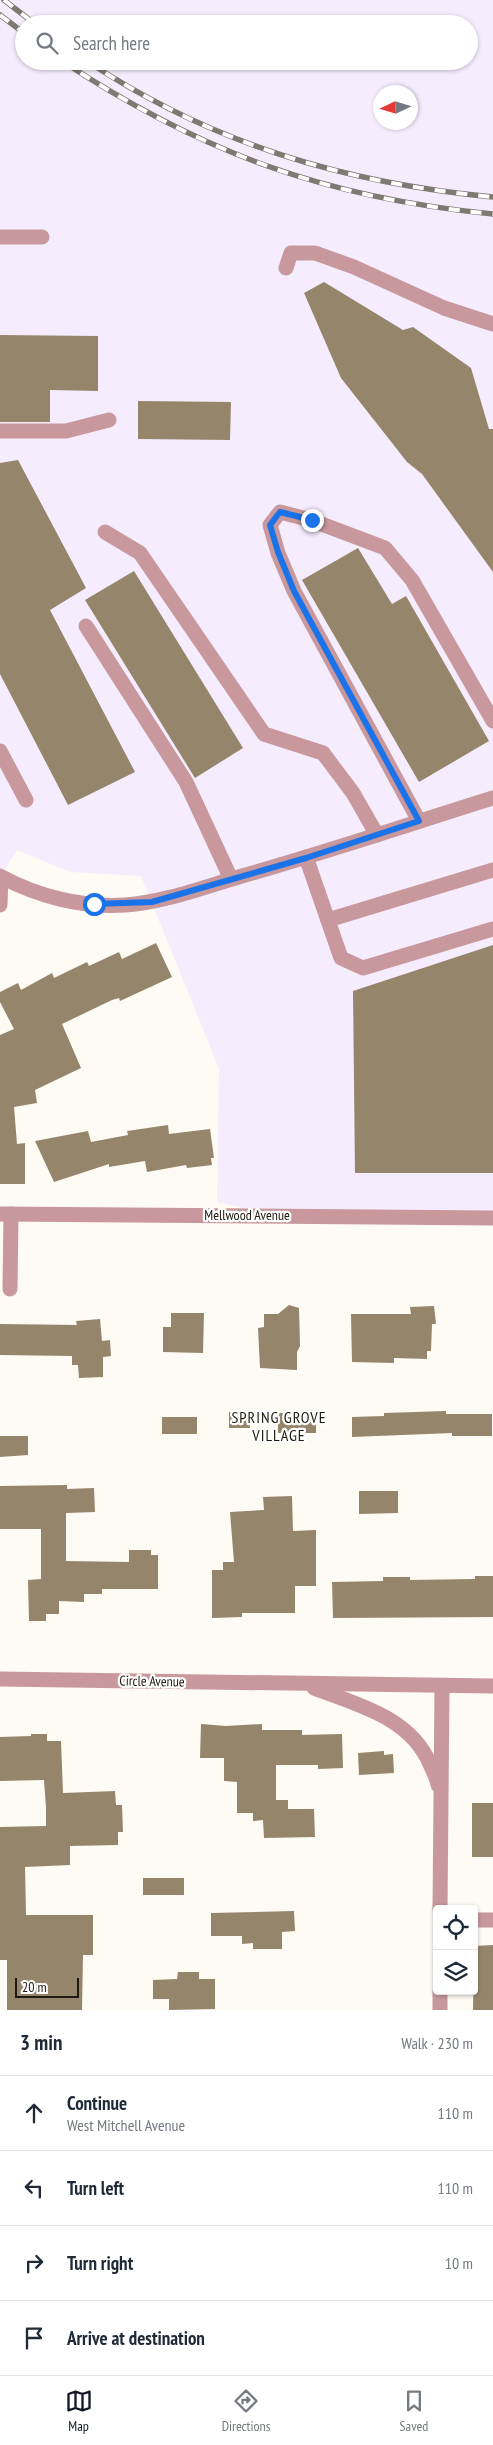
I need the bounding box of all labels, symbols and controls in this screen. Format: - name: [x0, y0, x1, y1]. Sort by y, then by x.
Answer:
- search box: [15, 15, 478, 70]
- icon: search: [33, 29, 61, 57]
- text: Search here: [73, 31, 150, 55]
- north arrow: [373, 85, 418, 130]
- route end: [301, 509, 324, 532]
- route start: [83, 893, 106, 916]
- street label: Mellwood Avenue: [204, 1206, 290, 1224]
- district label: SPRING GROVE VILLAGE: [231, 1407, 327, 1445]
- street label: Circle Avenue: [119, 1671, 185, 1691]
- map controls: [433, 1905, 478, 1995]
- button: locate: [433, 1905, 478, 1950]
- button: layers: [433, 1950, 478, 1995]
- scale bar: [15, 1975, 79, 1998]
- text: 20 m: [22, 1978, 47, 1996]
- text: 3 min: [20, 2029, 62, 2056]
- text: Walk · 230 m: [401, 2033, 473, 2053]
- text: Continue: [67, 2091, 127, 2115]
- icon: ahead: [20, 2099, 48, 2127]
- text: 110 m: [438, 2103, 473, 2123]
- text: West Mitchell Avenue: [67, 2115, 185, 2135]
- icon: left: [20, 2174, 48, 2202]
- text: Turn left: [67, 2176, 124, 2200]
- text: 110 m: [438, 2178, 473, 2198]
- icon: right: [20, 2249, 48, 2277]
- text: Turn right: [67, 2251, 133, 2275]
- text: 10 m: [445, 2253, 473, 2273]
- icon: arrive: [20, 2324, 48, 2352]
- text: Arrive at destination: [67, 2326, 205, 2350]
- tab: Map: [65, 2387, 93, 2435]
- tab: Directions: [222, 2387, 270, 2435]
- tab: Saved: [400, 2387, 428, 2435]

